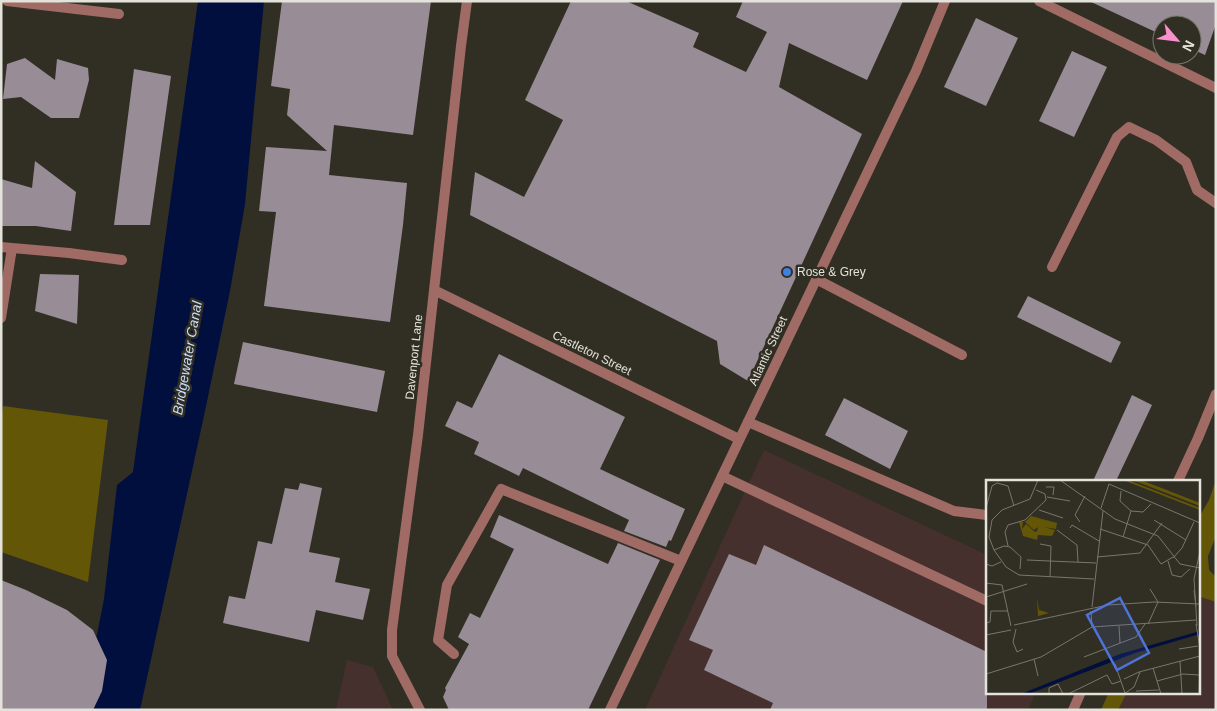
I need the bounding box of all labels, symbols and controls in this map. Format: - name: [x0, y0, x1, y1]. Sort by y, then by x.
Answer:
- north arrow: [1152, 15, 1202, 65]
- text: N: [1179, 38, 1198, 54]
- place label: Rose & Grey: [797, 265, 866, 279]
- marker: Rose & Grey: [781, 266, 793, 278]
- water label: Bridgewater Canal: [169, 299, 205, 416]
- street label: Davenport Lane: [403, 313, 425, 400]
- street label: Atlantic Street: [746, 314, 790, 388]
- street label: Castleton Street: [550, 328, 634, 378]
- inset map: [986, 480, 1200, 694]

